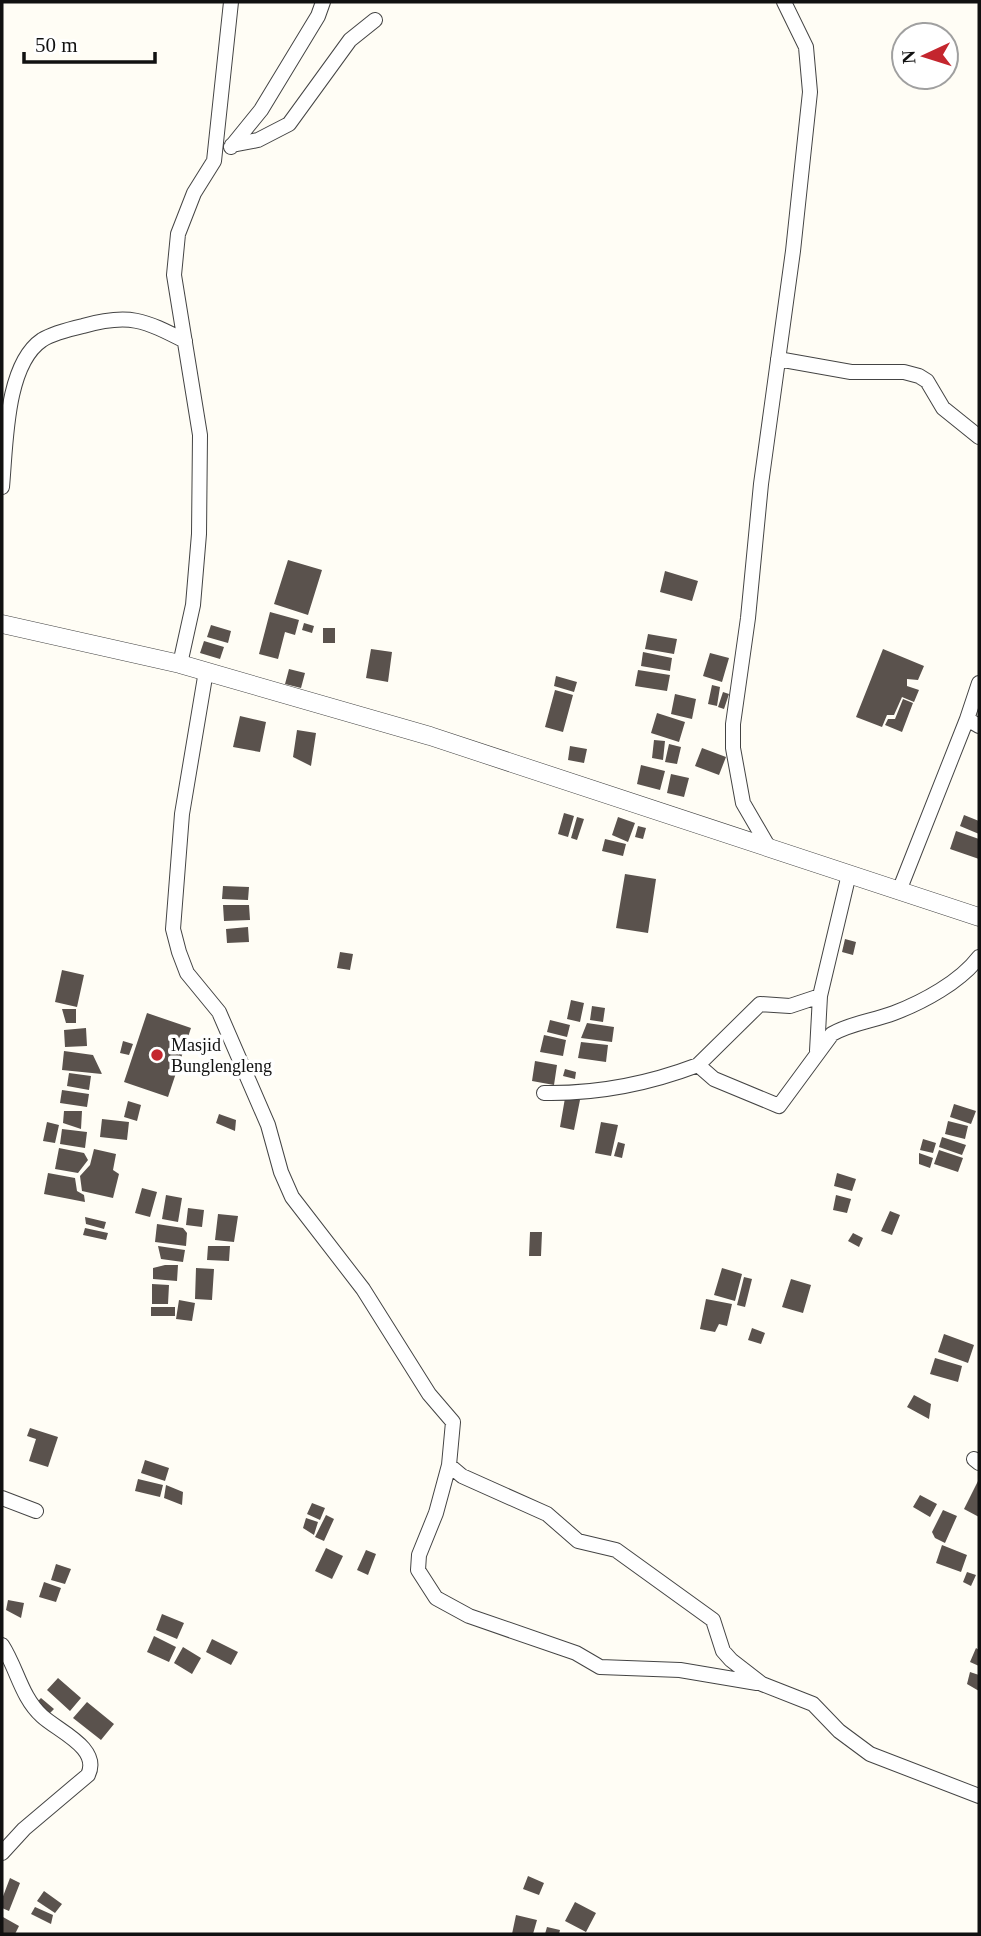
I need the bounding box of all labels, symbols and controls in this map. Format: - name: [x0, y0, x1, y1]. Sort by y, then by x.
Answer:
- scale bar: [24, 21, 156, 65]
- north arrow: [890, 21, 960, 91]
- text: 50 m: [35, 33, 78, 57]
- text: N: [898, 49, 919, 65]
- place label: Masjid Bunglengleng: [171, 1035, 272, 1076]
- marker: Masjid Bunglengleng: [149, 1047, 165, 1063]

